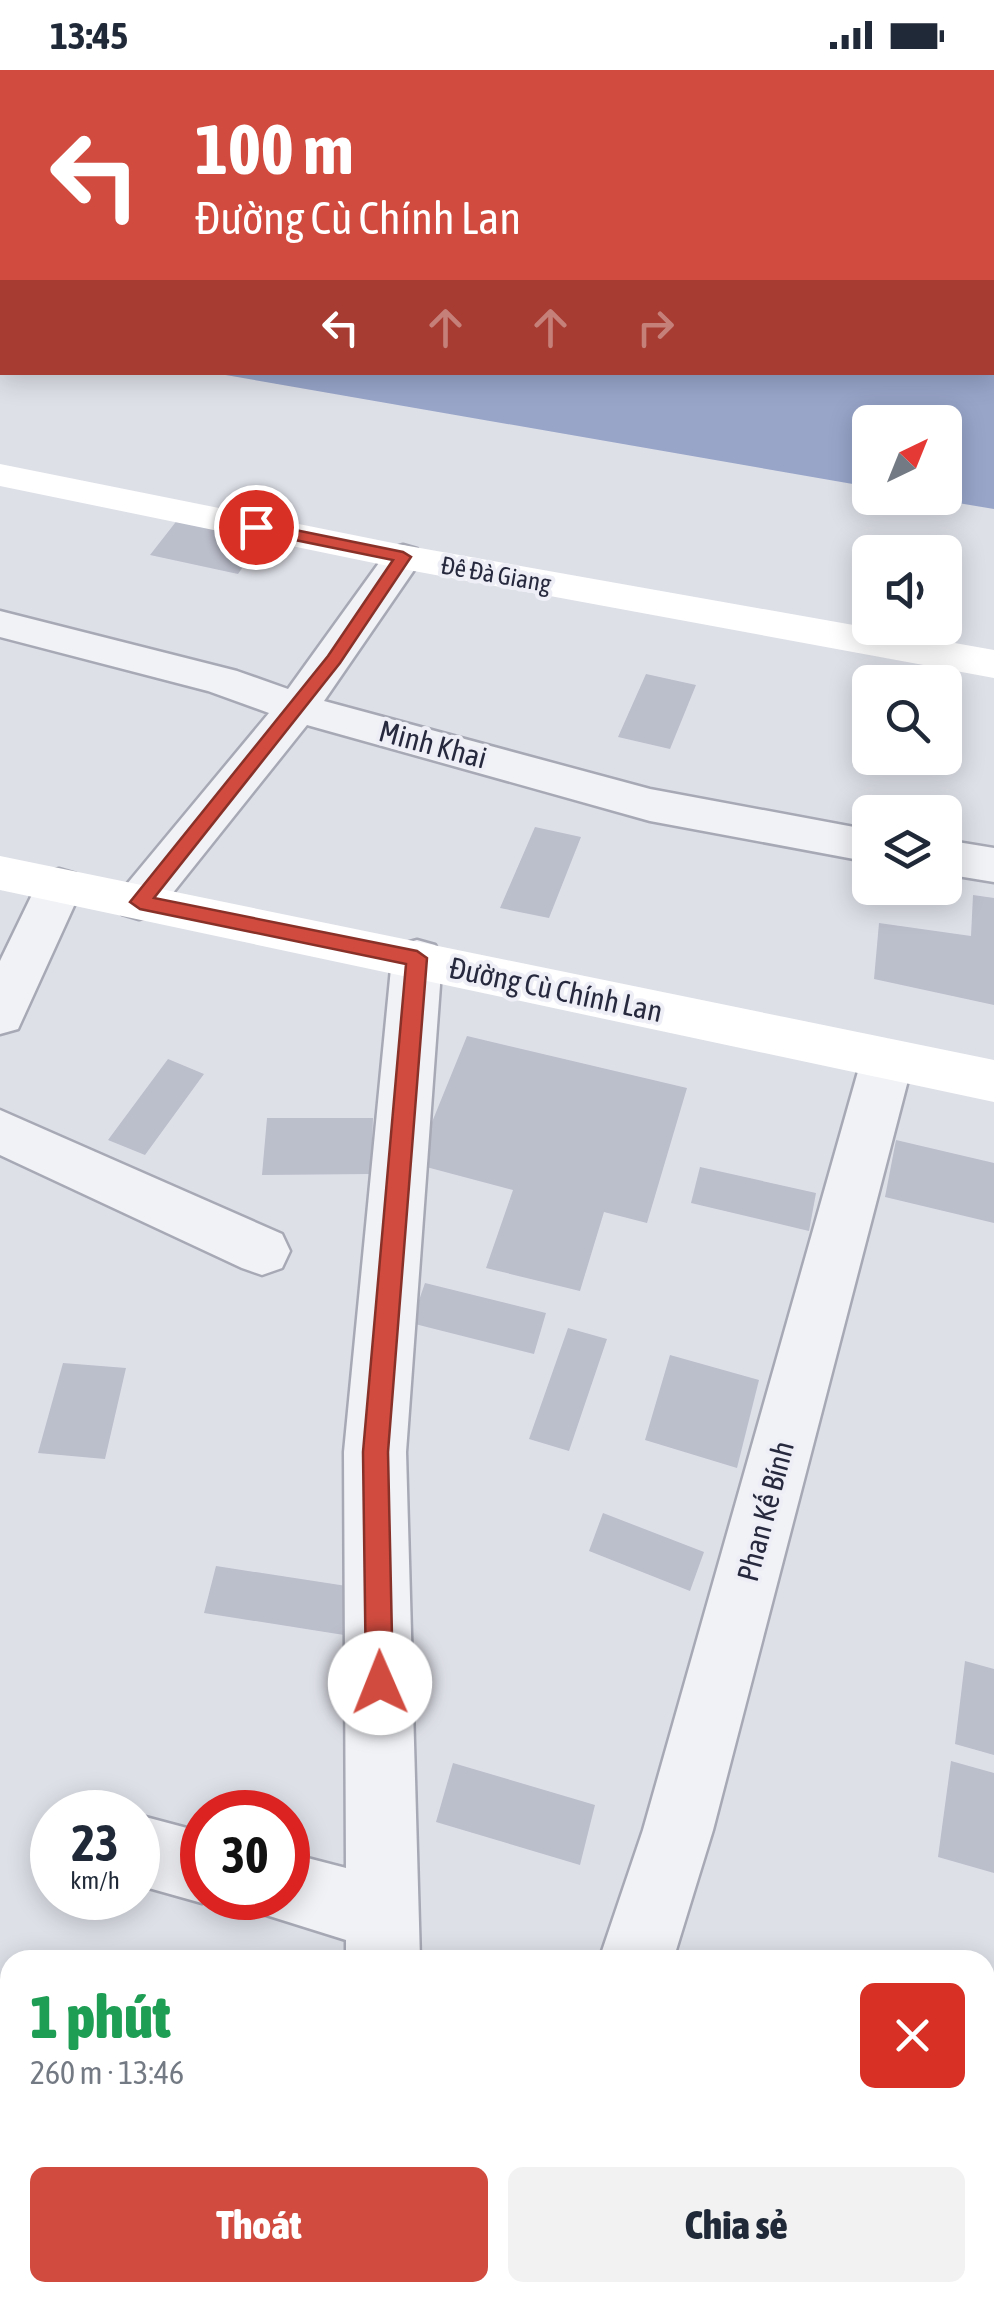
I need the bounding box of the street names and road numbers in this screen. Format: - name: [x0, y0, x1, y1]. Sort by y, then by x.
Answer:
- street label: Đê Đà Giang: [439, 551, 553, 597]
- street label: Minh Khai: [375, 713, 491, 775]
- street label: Đường Cù Chính Lan: [446, 950, 666, 1028]
- street label: Phan Kế Bính: [730, 1437, 800, 1585]

